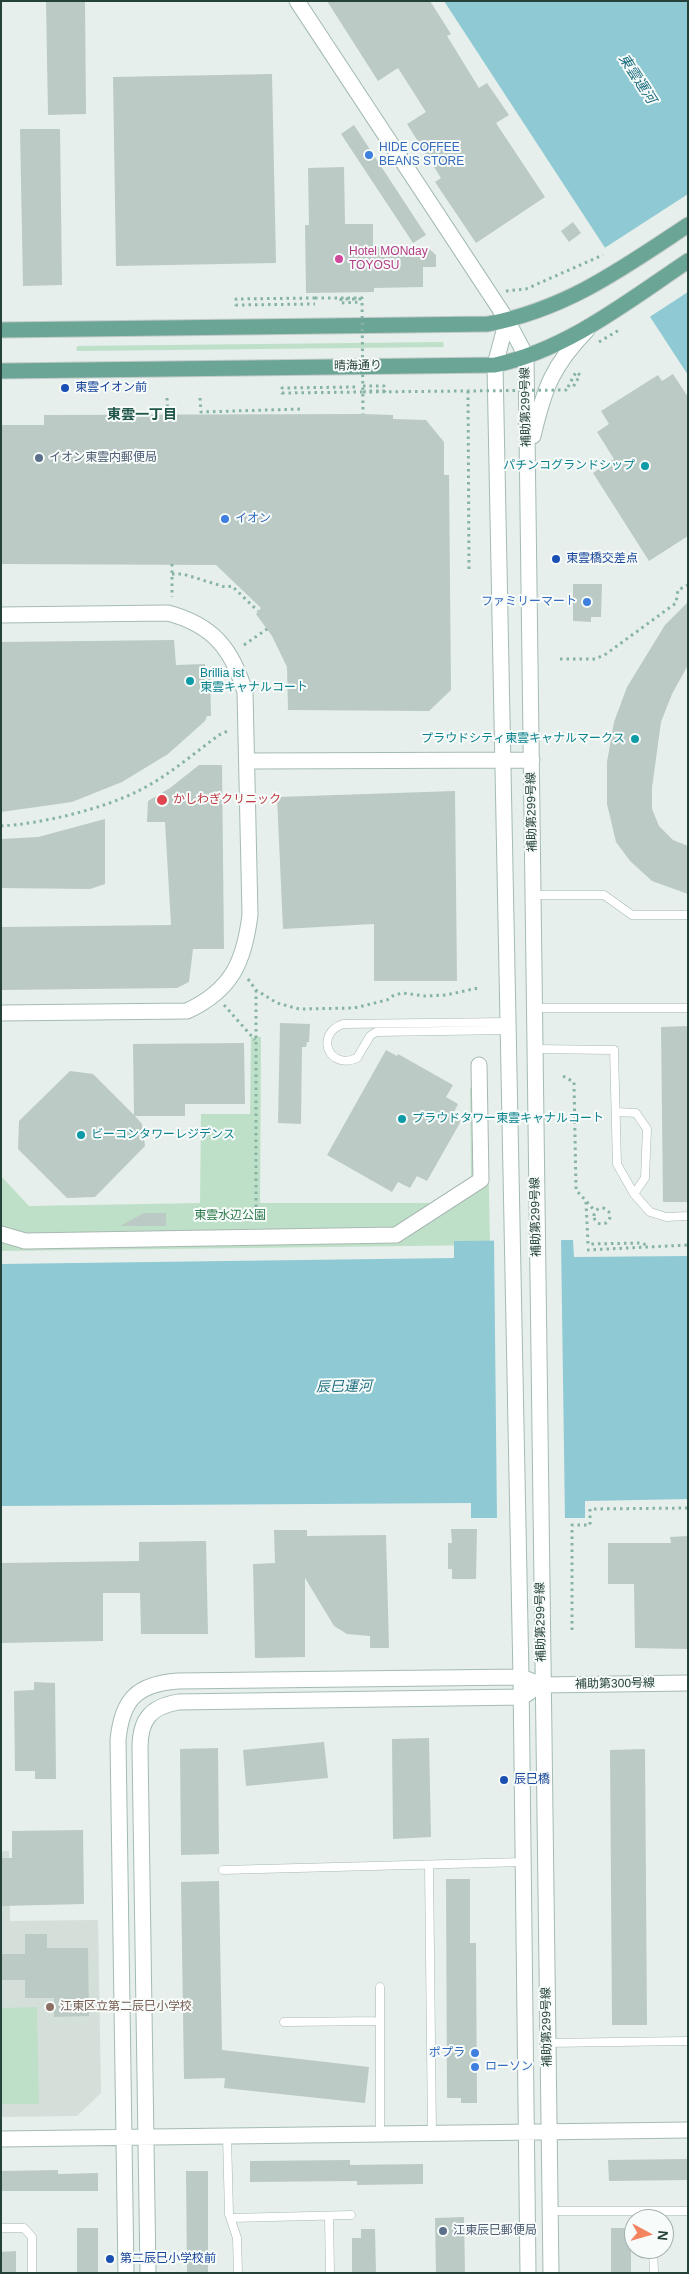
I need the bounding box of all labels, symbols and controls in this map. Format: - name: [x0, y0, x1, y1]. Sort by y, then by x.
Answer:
- water label: 東雲運河: [615, 51, 659, 107]
- place label: HIDE COFFEE BEANS STORE: [379, 141, 464, 169]
- marker: HIDE COFFEE BEANS STORE: [363, 149, 375, 161]
- place label: Hotel MONday TOYOSU: [349, 245, 428, 273]
- marker: Hotel MONday TOYOSU: [333, 253, 345, 265]
- street label: 晴海通り: [334, 358, 382, 374]
- street label: 補助第299号線: [518, 367, 534, 447]
- place label: 東雲イオン前: [75, 381, 147, 395]
- marker: 東雲イオン前: [59, 382, 71, 394]
- district label: 東雲一丁目: [107, 407, 177, 423]
- place label: イオン東雲内郵便局: [49, 451, 157, 465]
- marker: イオン東雲内郵便局: [33, 452, 45, 464]
- place label: パチンコグランドシップ: [503, 459, 635, 473]
- marker: パチンコグランドシップ: [639, 460, 651, 472]
- place label: イオン: [235, 512, 271, 526]
- marker: イオン: [219, 513, 231, 525]
- place label: 東雲橋交差点: [566, 552, 638, 566]
- marker: 東雲橋交差点: [550, 553, 562, 565]
- place label: ファミリーマート: [481, 595, 577, 609]
- marker: ファミリーマート: [581, 596, 593, 608]
- place label: Brillia ist 東雲キャナルコート: [200, 667, 308, 695]
- marker: Brillia ist 東雲キャナルコート: [184, 675, 196, 687]
- place label: プラウドシティ東雲キャナルマークス: [421, 732, 625, 746]
- marker: プラウドシティ東雲キャナルマークス: [629, 733, 641, 745]
- street label: 補助第299号線: [524, 772, 540, 852]
- marker: かしわぎクリニック: [155, 793, 169, 807]
- place label: かしわぎクリニック: [173, 793, 281, 807]
- place label: プラウドタワー東雲キャナルコート: [412, 1112, 604, 1126]
- marker: プラウドタワー東雲キャナルコート: [396, 1113, 408, 1125]
- place label: ビーコンタワーレジデンス: [91, 1128, 235, 1142]
- marker: ビーコンタワーレジデンス: [75, 1129, 87, 1141]
- street label: 補助第299号線: [528, 1177, 544, 1257]
- park label: 東雲水辺公園: [194, 1209, 266, 1223]
- water label: 辰巳運河: [316, 1378, 372, 1396]
- street label: 補助第299号線: [533, 1582, 549, 1662]
- street label: 補助第300号線: [575, 1676, 655, 1692]
- place label: 辰巳橋: [514, 1773, 550, 1787]
- marker: 辰巳橋: [498, 1774, 510, 1786]
- street label: 補助第299号線: [539, 1987, 555, 2067]
- place label: 江東区立第二辰巳小学校: [60, 2000, 192, 2014]
- marker: 江東区立第二辰巳小学校: [44, 2001, 56, 2013]
- place label: ポプラ: [429, 2046, 465, 2060]
- marker: ポプラ: [469, 2047, 481, 2059]
- place label: ローソン: [485, 2060, 533, 2074]
- marker: ローソン: [469, 2061, 481, 2073]
- north arrow: [624, 2209, 674, 2259]
- place label: 江東辰巳郵便局: [453, 2224, 537, 2238]
- marker: 江東辰巳郵便局: [437, 2225, 449, 2237]
- text: N: [654, 2230, 671, 2241]
- place label: 第二辰巳小学校前: [120, 2252, 216, 2266]
- marker: 第二辰巳小学校前: [104, 2253, 116, 2265]

